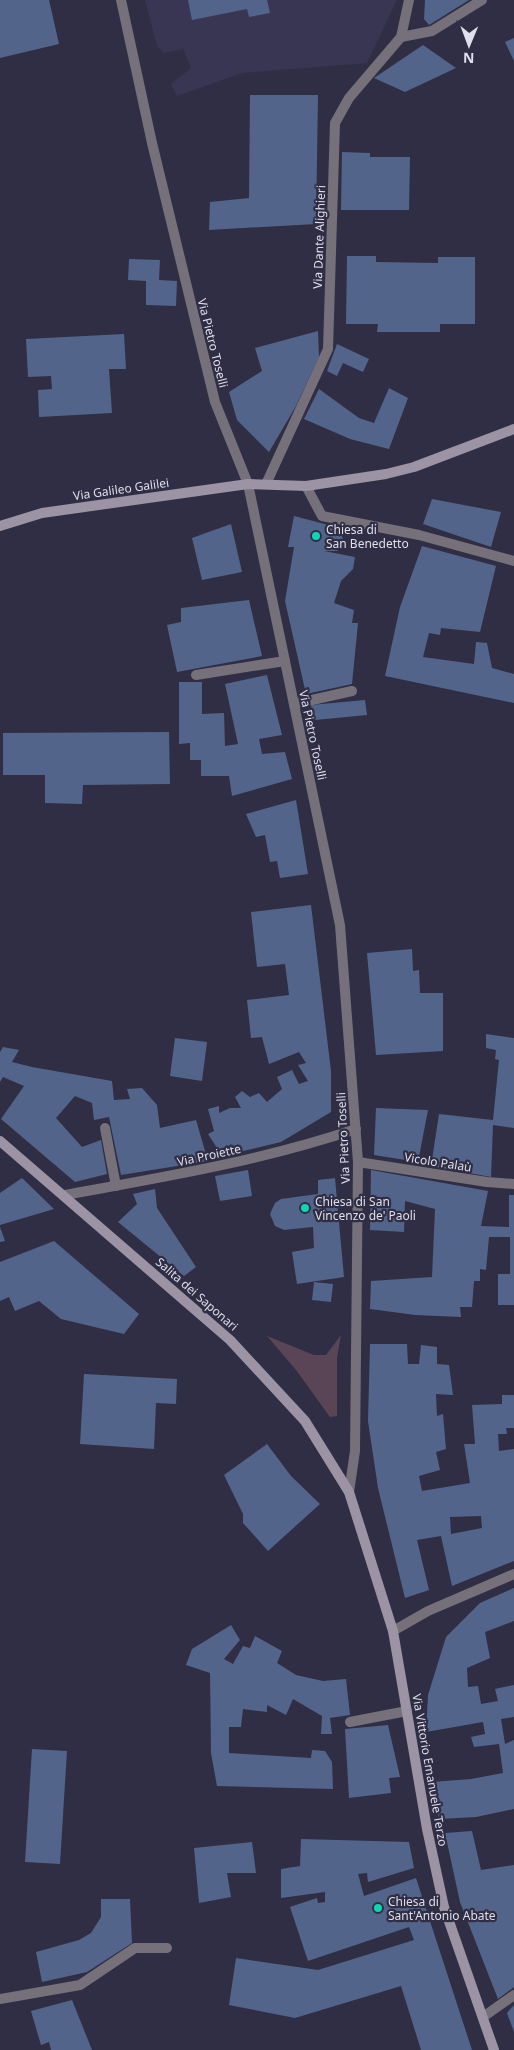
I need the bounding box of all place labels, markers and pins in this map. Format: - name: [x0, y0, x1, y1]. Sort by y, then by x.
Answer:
- place label: Chiesa di San Benedetto: [326, 521, 409, 552]
- marker: Chiesa di San Benedetto: [310, 530, 322, 542]
- place label: Chiesa di San Vincenzo de' Paoli: [315, 1193, 416, 1224]
- marker: Chiesa di San Vincenzo de' Paoli: [299, 1202, 311, 1214]
- place label: Chiesa di Sant'Antonio Abate: [388, 1893, 496, 1924]
- marker: Chiesa di Sant'Antonio Abate: [372, 1902, 384, 1914]

